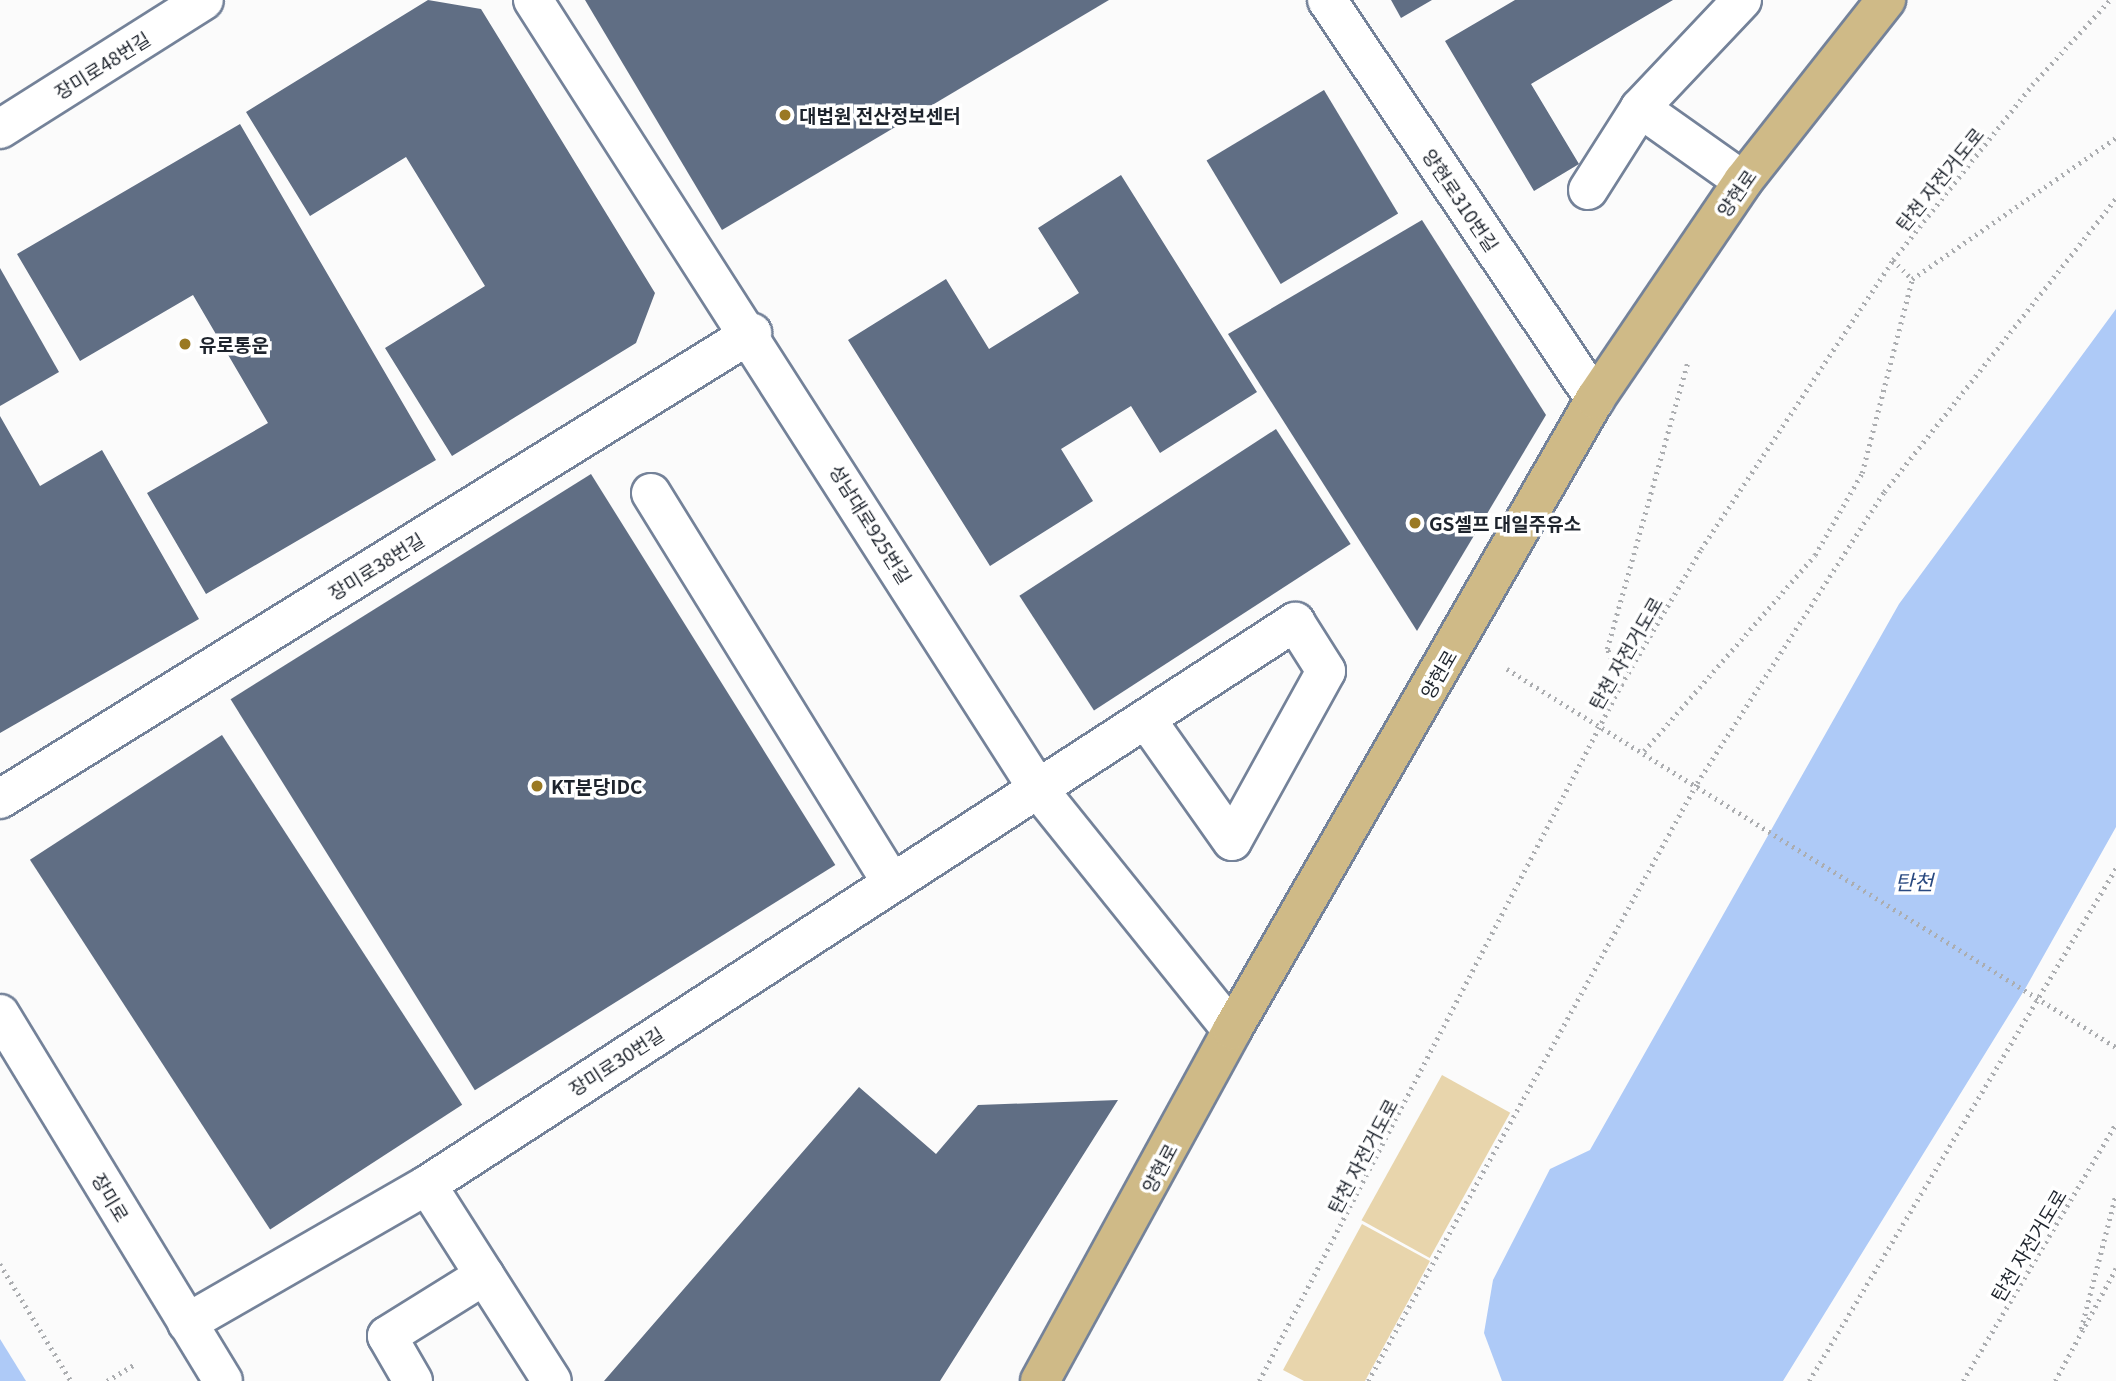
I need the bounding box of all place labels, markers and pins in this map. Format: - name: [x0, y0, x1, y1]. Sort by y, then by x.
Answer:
- place label: 대법원 전산정보센터: [799, 104, 961, 126]
- marker: 대법원 전산정보센터: [777, 107, 793, 123]
- place label: 유로통운: [199, 333, 269, 355]
- marker: 유로통운: [177, 336, 193, 352]
- place label: GS셀프 대일주유소: [1429, 512, 1581, 534]
- marker: GS셀프 대일주유소: [1407, 515, 1423, 531]
- place label: KT분당IDC: [551, 775, 643, 797]
- marker: KT분당IDC: [529, 778, 545, 794]

